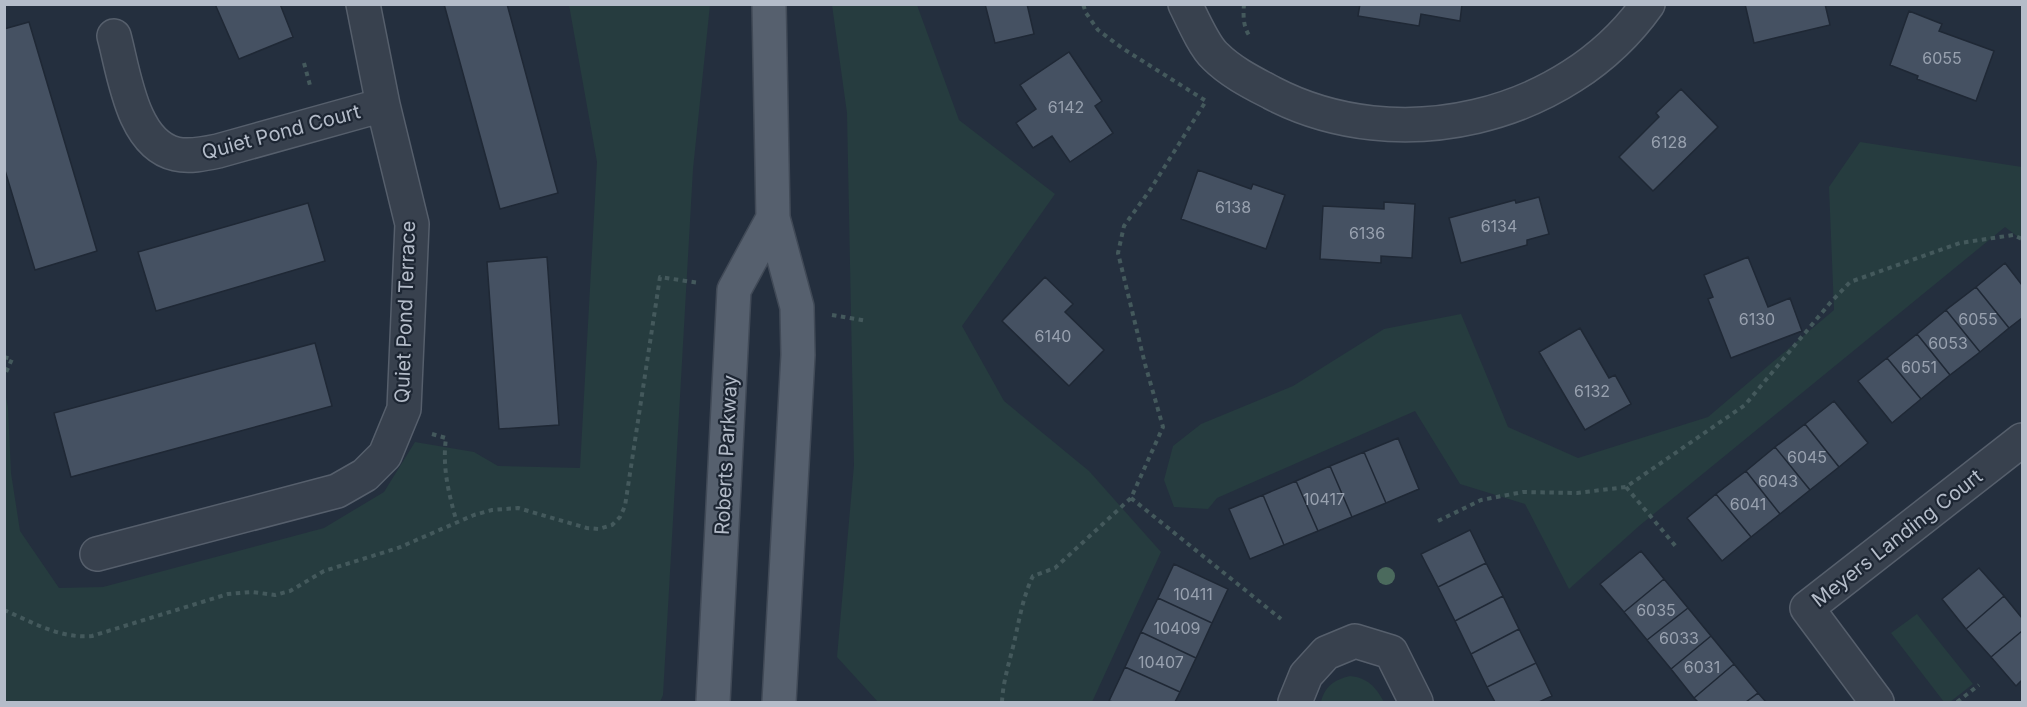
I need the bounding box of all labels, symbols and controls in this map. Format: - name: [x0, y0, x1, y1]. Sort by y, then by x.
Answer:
- house number: 6055: [1922, 48, 1962, 68]
- house number: 6142: [1048, 97, 1084, 117]
- street label: Quiet Pond Court: [199, 99, 363, 165]
- house number: 6128: [1651, 132, 1687, 152]
- house number: 6138: [1215, 197, 1251, 217]
- house number: 6134: [1481, 216, 1517, 236]
- street label: Quiet Pond Terrace: [390, 220, 420, 404]
- house number: 6136: [1349, 223, 1385, 243]
- house number: 6130: [1739, 309, 1775, 329]
- house number: 6055: [1958, 309, 1998, 329]
- house number: 6140: [1035, 326, 1071, 346]
- house number: 6053: [1928, 333, 1968, 353]
- house number: 6051: [1901, 357, 1937, 377]
- street label: Roberts Parkway: [710, 374, 742, 536]
- house number: 6132: [1574, 381, 1610, 401]
- house number: 6045: [1787, 447, 1827, 467]
- street label: Meyers Landing Court: [1807, 464, 1987, 612]
- house number: 6043: [1758, 471, 1798, 491]
- house number: 10417: [1303, 489, 1345, 509]
- house number: 6041: [1730, 494, 1766, 514]
- house number: 10411: [1173, 584, 1213, 604]
- house number: 6035: [1636, 600, 1676, 620]
- house number: 10409: [1154, 618, 1200, 638]
- house number: 6033: [1659, 628, 1699, 648]
- house number: 10407: [1138, 652, 1184, 672]
- house number: 6031: [1684, 657, 1720, 677]

